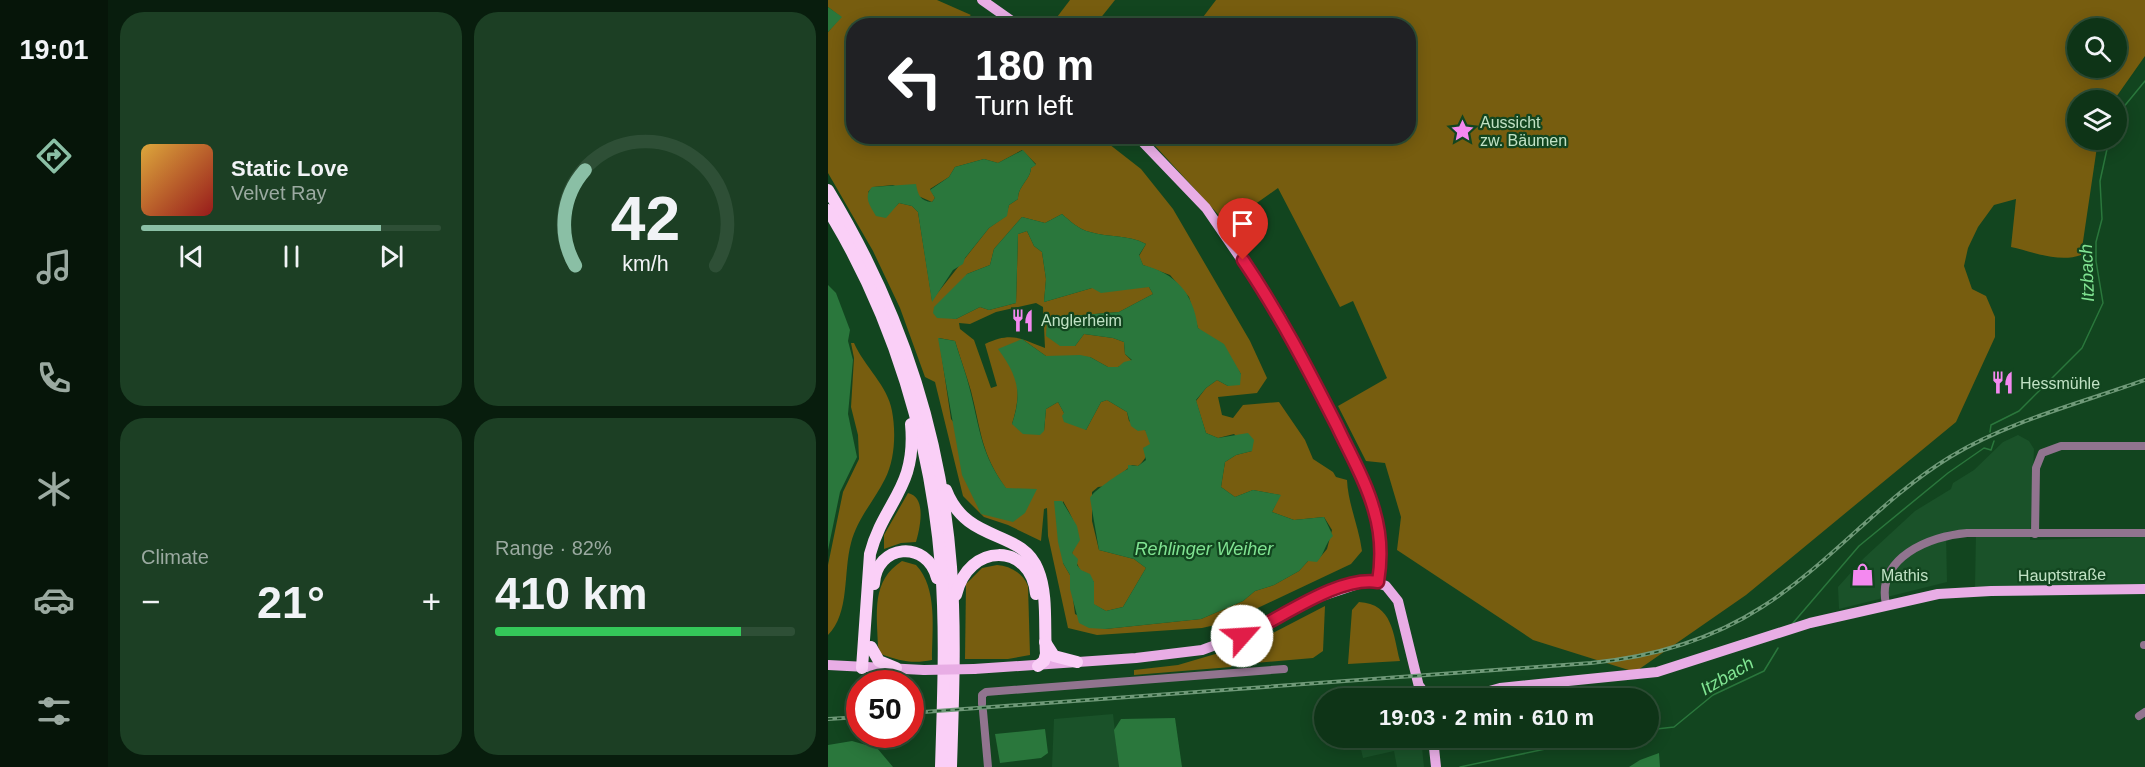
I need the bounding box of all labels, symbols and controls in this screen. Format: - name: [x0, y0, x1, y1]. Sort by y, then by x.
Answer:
- map controls: [2067, 18, 2127, 150]
- button: search: [2067, 18, 2127, 78]
- text: 19:01: [19, 35, 89, 65]
- icon: left: [876, 42, 954, 120]
- text: 180 m: [975, 42, 1094, 89]
- button: layers: [2067, 90, 2127, 150]
- text: Turn left: [975, 91, 1073, 121]
- place label: Aussicht zw. Bäumen: [1480, 114, 1567, 149]
- place icon: Aussicht zw. Bäumen: [1449, 118, 1475, 144]
- icon: directions: [33, 135, 75, 177]
- text: Static Love: [231, 156, 348, 181]
- text: Velvet Ray: [231, 182, 327, 204]
- text: 42: [610, 184, 680, 253]
- pin: [1217, 198, 1268, 260]
- icon: arrive: [1226, 207, 1259, 240]
- icon: previous: [175, 240, 208, 273]
- icon: pause: [275, 240, 308, 273]
- icon: next: [375, 240, 408, 273]
- water label: Itzbach: [2076, 244, 2098, 302]
- icon: music: [33, 246, 75, 288]
- text: km/h: [622, 252, 668, 276]
- restaurant icon: Anglerheim: [1010, 307, 1036, 333]
- place label: Anglerheim: [1041, 312, 1122, 329]
- icon: phone: [33, 357, 75, 399]
- restaurant icon: Hessmühle: [1989, 370, 2015, 396]
- place label: Hessmühle: [2020, 375, 2100, 392]
- icon: climate: [33, 468, 75, 510]
- text: Range · 82%: [495, 537, 612, 559]
- water label: Rehlinger Weiher: [1135, 539, 1274, 559]
- text: Climate: [141, 546, 209, 568]
- shop icon: Mathis: [1850, 562, 1876, 588]
- street label: Hauptstraße: [2018, 566, 2106, 584]
- place label: Mathis: [1881, 567, 1928, 584]
- text: 410 km: [495, 568, 648, 619]
- text: 21°: [257, 577, 325, 628]
- icon: car: [33, 579, 75, 621]
- text: −: [141, 583, 160, 620]
- text: +: [422, 583, 441, 620]
- position arrow: [1210, 604, 1274, 668]
- water label: Itzbach: [1697, 653, 1757, 699]
- speed limit sign: 50: [846, 670, 924, 748]
- icon: filters: [33, 690, 75, 732]
- text: 19:03 · 2 min · 610 m: [1379, 705, 1594, 730]

